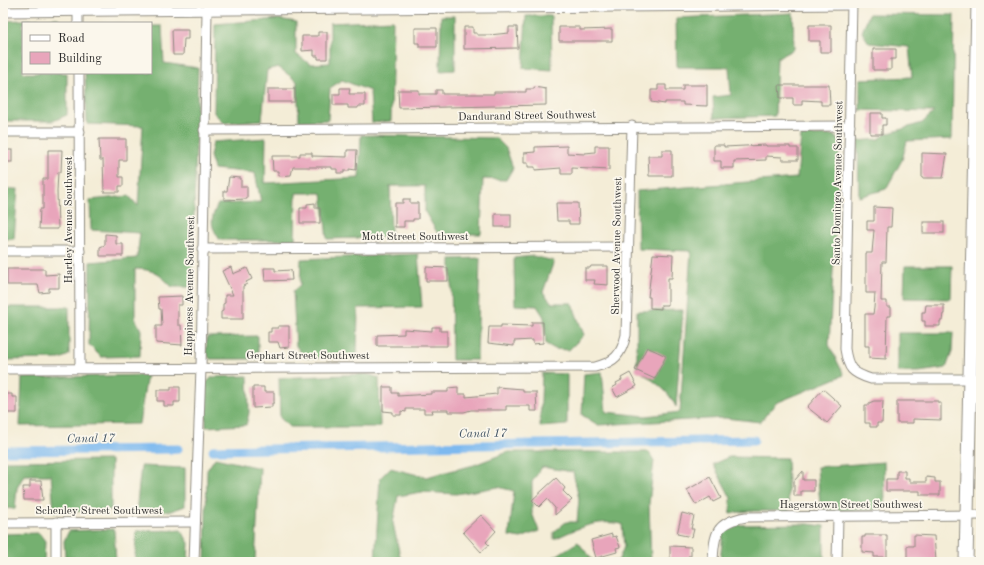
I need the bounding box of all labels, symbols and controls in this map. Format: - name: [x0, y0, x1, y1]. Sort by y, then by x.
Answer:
- legend: [22, 22, 152, 74]
- text: Road: [58, 33, 85, 45]
- text: Building: [58, 53, 102, 65]
- street label: Santo Domingo Avenue Southwest: [832, 101, 845, 265]
- street label: Dandurand Street Southwest: [458, 110, 596, 123]
- street label: Hartley Avenue Southwest: [64, 156, 75, 284]
- street label: Sherwood Avenue Southwest: [611, 177, 624, 315]
- street label: Happiness Avenue Southwest: [184, 216, 197, 356]
- street label: Mott Street Southwest: [361, 232, 469, 243]
- street label: Gephart Street Southwest: [246, 351, 370, 362]
- water label: Canal 17: [459, 428, 508, 440]
- water label: Canal 17: [67, 433, 116, 445]
- street label: Hagerstown Street Southwest: [780, 500, 923, 511]
- street label: Schenley Street Southwest: [35, 506, 163, 517]

